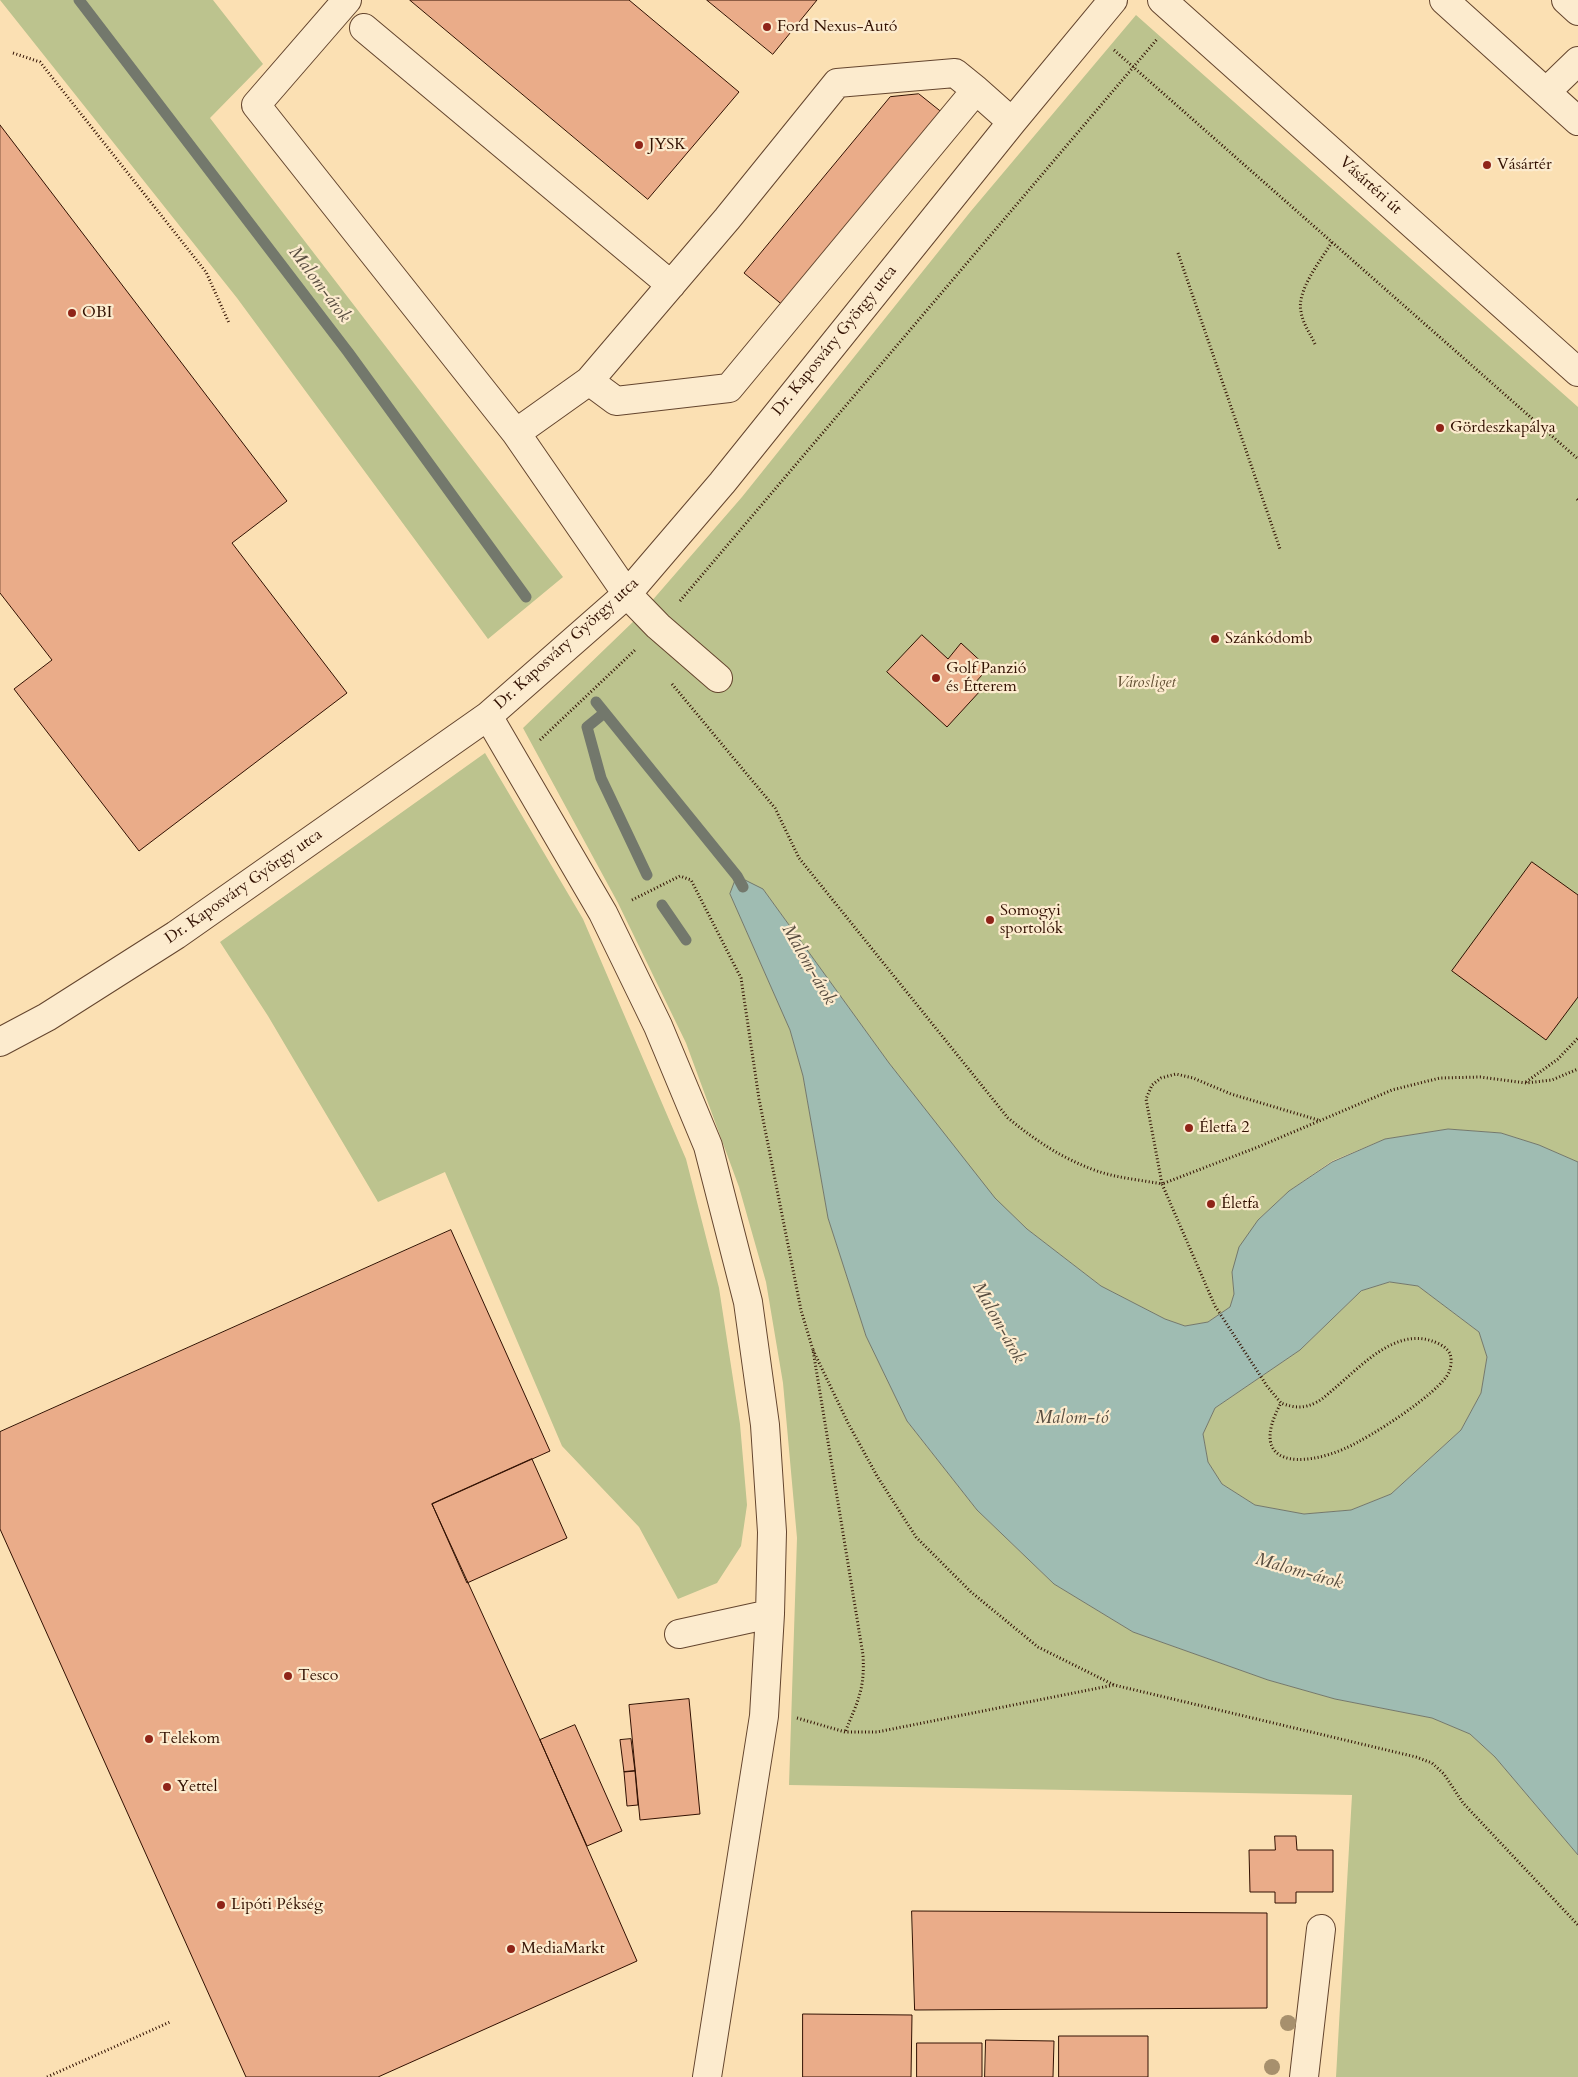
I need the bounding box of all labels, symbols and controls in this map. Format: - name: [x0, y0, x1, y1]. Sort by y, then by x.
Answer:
- place label: Ford Nexus-Autó: [777, 17, 897, 37]
- marker: Ford Nexus-Autó: [761, 21, 773, 33]
- place label: JYSK: [649, 135, 686, 155]
- marker: JYSK: [633, 139, 645, 151]
- street label: Vásártéri út: [1335, 153, 1405, 219]
- place label: Vásártér: [1497, 155, 1552, 175]
- marker: Vásártér: [1481, 159, 1493, 171]
- water label: Malom-árok: [283, 243, 355, 327]
- street label: Dr. Kaposváry György utca: [769, 262, 901, 420]
- place label: OBI: [82, 303, 112, 323]
- marker: OBI: [66, 307, 78, 319]
- place label: Gördeszkapálya: [1450, 418, 1556, 438]
- marker: Gördeszkapálya: [1434, 422, 1446, 434]
- street label: Dr. Kaposváry György utca: [491, 574, 643, 714]
- place label: Szánkódomb: [1225, 629, 1313, 649]
- marker: Szánkódomb: [1209, 633, 1221, 645]
- place label: Golf Panzió és Étterem: [946, 659, 1026, 697]
- marker: Golf Panzió és Étterem: [930, 672, 942, 684]
- park label: Városliget: [1116, 673, 1176, 693]
- street label: Dr. Kaposváry György utca: [162, 825, 326, 949]
- place label: Somogyi sportolók: [1000, 901, 1063, 939]
- marker: Somogyi sportolók: [984, 914, 996, 926]
- water label: Malom-árok: [776, 921, 840, 1009]
- place label: Életfa 2: [1199, 1118, 1250, 1138]
- marker: Életfa 2: [1183, 1122, 1195, 1134]
- place label: Életfa: [1221, 1194, 1259, 1214]
- marker: Életfa: [1205, 1198, 1217, 1210]
- water label: Malom-árok: [967, 1278, 1029, 1368]
- water label: Malom-tó: [1035, 1408, 1109, 1430]
- water label: Malom-árok: [1253, 1549, 1345, 1595]
- place label: Tesco: [298, 1666, 338, 1686]
- marker: Tesco: [282, 1670, 294, 1682]
- place label: Telekom: [159, 1729, 220, 1749]
- marker: Telekom: [143, 1733, 155, 1745]
- place label: Yettel: [177, 1777, 218, 1797]
- marker: Yettel: [161, 1781, 173, 1793]
- place label: Lipóti Pékség: [231, 1895, 323, 1915]
- marker: Lipóti Pékség: [215, 1899, 227, 1911]
- place label: MediaMarkt: [521, 1939, 605, 1959]
- marker: MediaMarkt: [505, 1943, 517, 1955]

